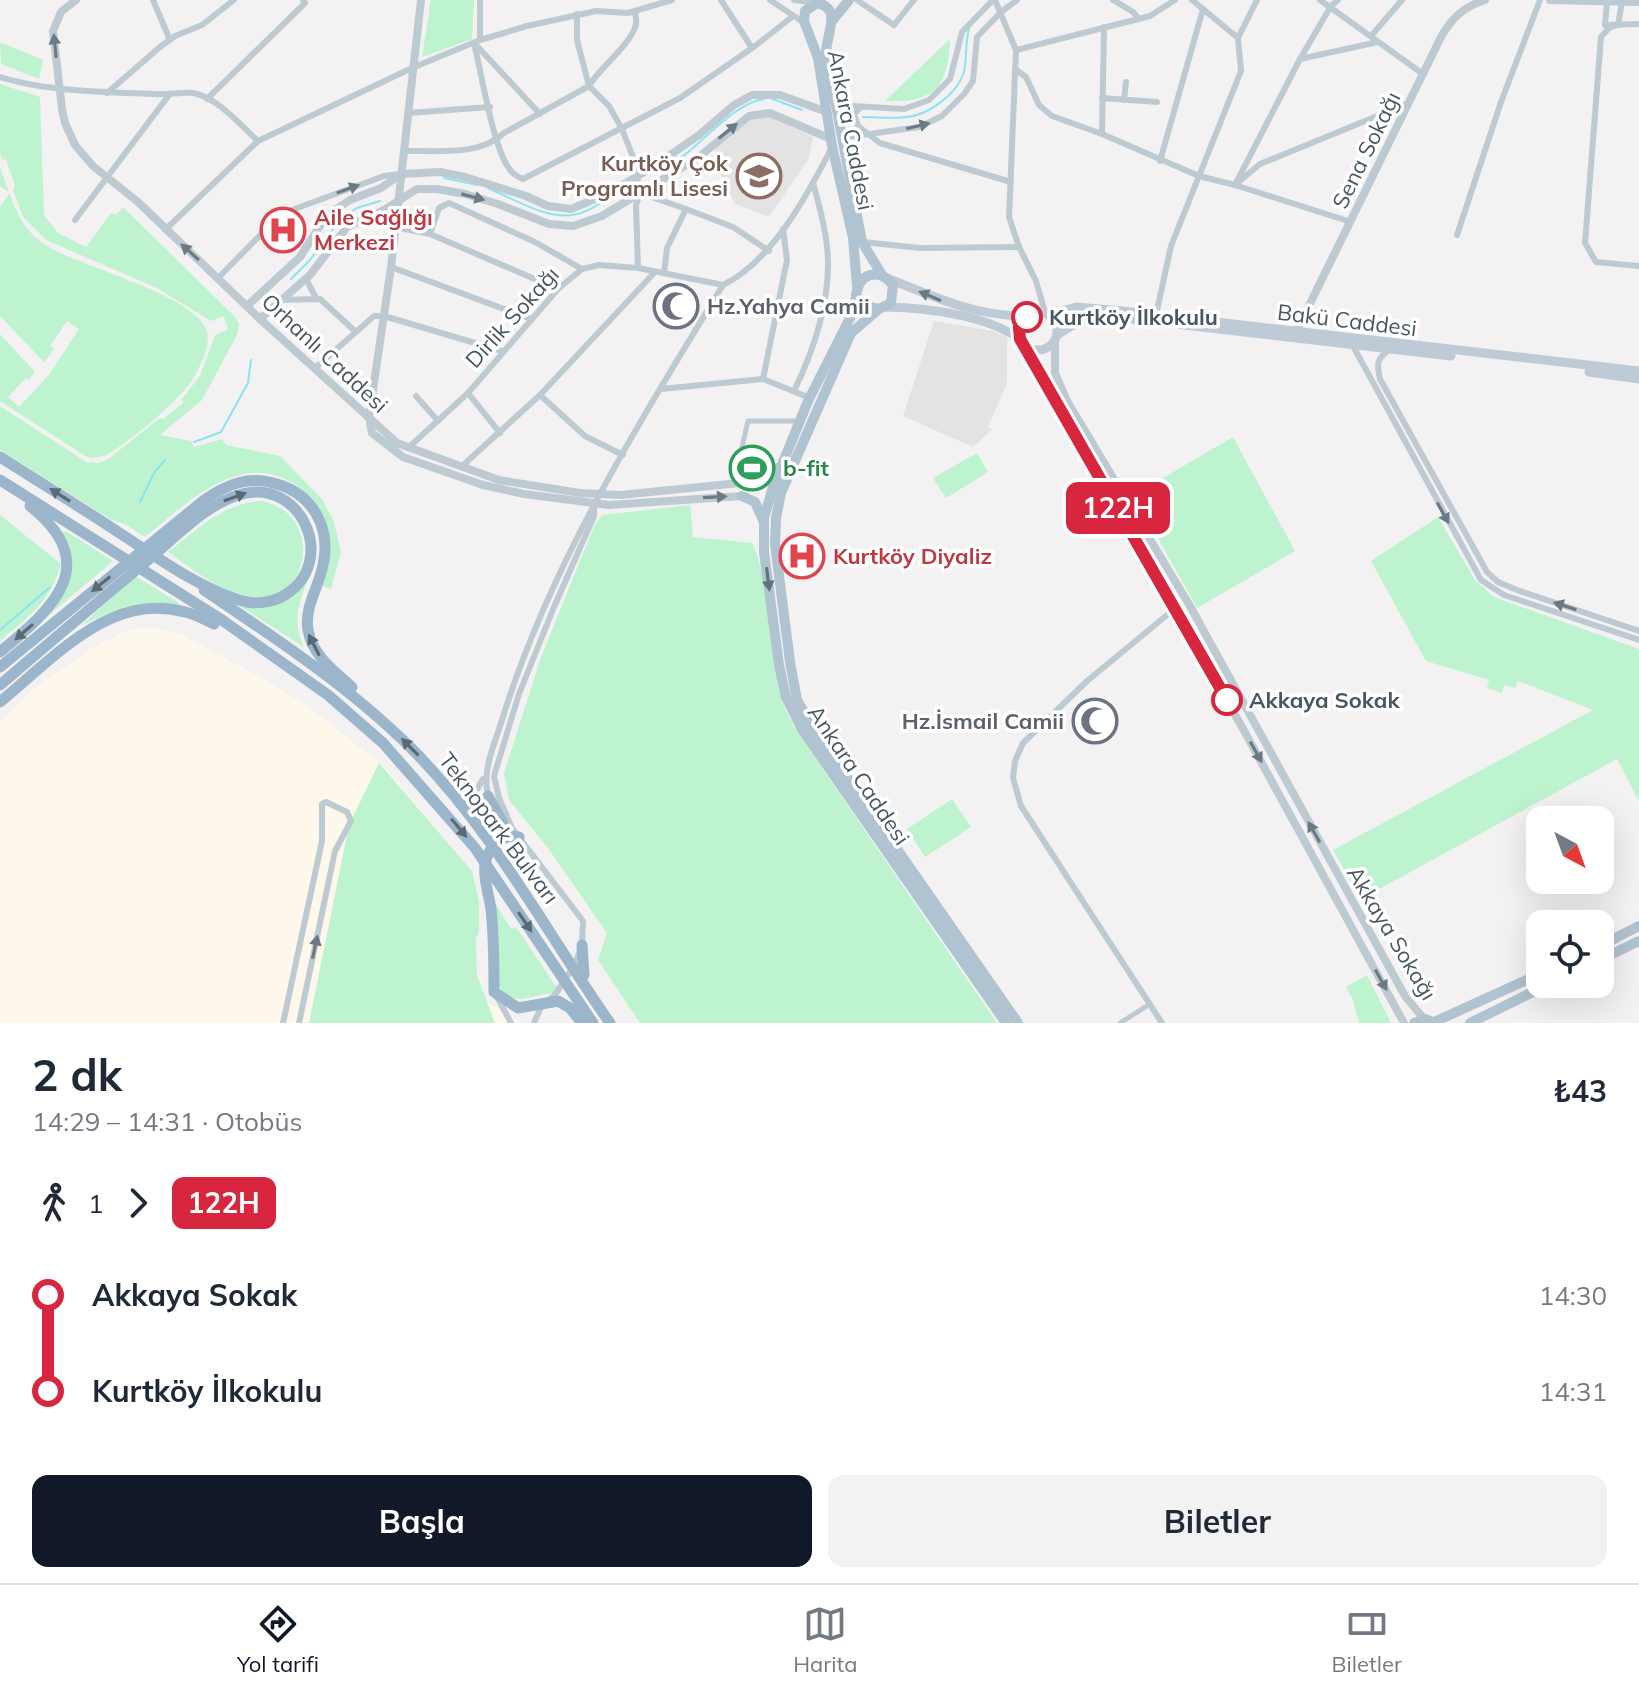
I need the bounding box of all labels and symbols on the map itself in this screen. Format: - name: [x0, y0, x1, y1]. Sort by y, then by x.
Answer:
- one-way arrow: [48, 33, 61, 58]
- street label: Ankara Caddesi: [822, 47, 880, 213]
- street label: Sena Sokağı: [1326, 87, 1406, 213]
- one-way arrow: [905, 119, 930, 131]
- one-way arrow: [718, 124, 738, 140]
- place label: Kurtköy Çok Programlı Lisesi: [561, 149, 729, 202]
- school or university icon: Kurtköy Çok Programlı Lisesi: [735, 152, 783, 200]
- one-way arrow: [337, 182, 361, 195]
- one-way arrow: [461, 191, 486, 203]
- place label: Aile Sağlığı Merkezi: [314, 203, 433, 256]
- hospital icon: Aile Sağlığı Merkezi: [259, 206, 307, 254]
- one-way arrow: [180, 244, 199, 262]
- street label: Dirlik Sokağı: [459, 261, 565, 373]
- mosque icon: Hz.Yahya Camii: [652, 282, 700, 330]
- street label: Orhanlı Caddesi: [256, 287, 394, 419]
- one-way arrow: [918, 289, 941, 302]
- place label: Hz.Yahya Camii: [707, 292, 870, 320]
- street label: Bakü Caddesi: [1276, 298, 1418, 342]
- marker: Kurtköy İlkokulu: [1012, 302, 1042, 332]
- place label: Kurtköy İlkokulu: [1049, 303, 1218, 331]
- sports icon: b-fit: [728, 444, 776, 492]
- place label: b-fit: [783, 454, 829, 482]
- line badge: 122H: [1062, 482, 1174, 534]
- one-way arrow: [49, 488, 71, 502]
- one-way arrow: [223, 490, 247, 503]
- one-way arrow: [703, 490, 728, 503]
- one-way arrow: [1435, 502, 1449, 524]
- hospital icon: Kurtköy Diyaliz: [778, 532, 826, 580]
- place label: Kurtköy Diyaliz: [833, 542, 992, 570]
- one-way arrow: [761, 567, 774, 592]
- one-way arrow: [91, 575, 111, 592]
- one-way arrow: [1553, 600, 1577, 612]
- one-way arrow: [14, 623, 34, 640]
- one-way arrow: [307, 633, 321, 656]
- marker: Akkaya Sokak: [1212, 685, 1242, 715]
- place label: Akkaya Sokak: [1249, 686, 1400, 714]
- mosque icon: Hz.İsmail Camii: [1071, 697, 1119, 745]
- street label: Ankara Caddesi: [802, 700, 916, 850]
- place label: Hz.İsmail Camii: [902, 707, 1064, 735]
- one-way arrow: [401, 738, 420, 757]
- one-way arrow: [1248, 741, 1262, 763]
- street label: Teknopark Bulvarı: [433, 747, 565, 909]
- north arrow: [1526, 806, 1614, 894]
- one-way arrow: [450, 818, 467, 838]
- one-way arrow: [1307, 820, 1320, 843]
- street label: Akkaya Sokağı: [1341, 861, 1443, 1005]
- one-way arrow: [517, 911, 532, 932]
- one-way arrow: [309, 934, 322, 959]
- one-way arrow: [1374, 969, 1388, 991]

